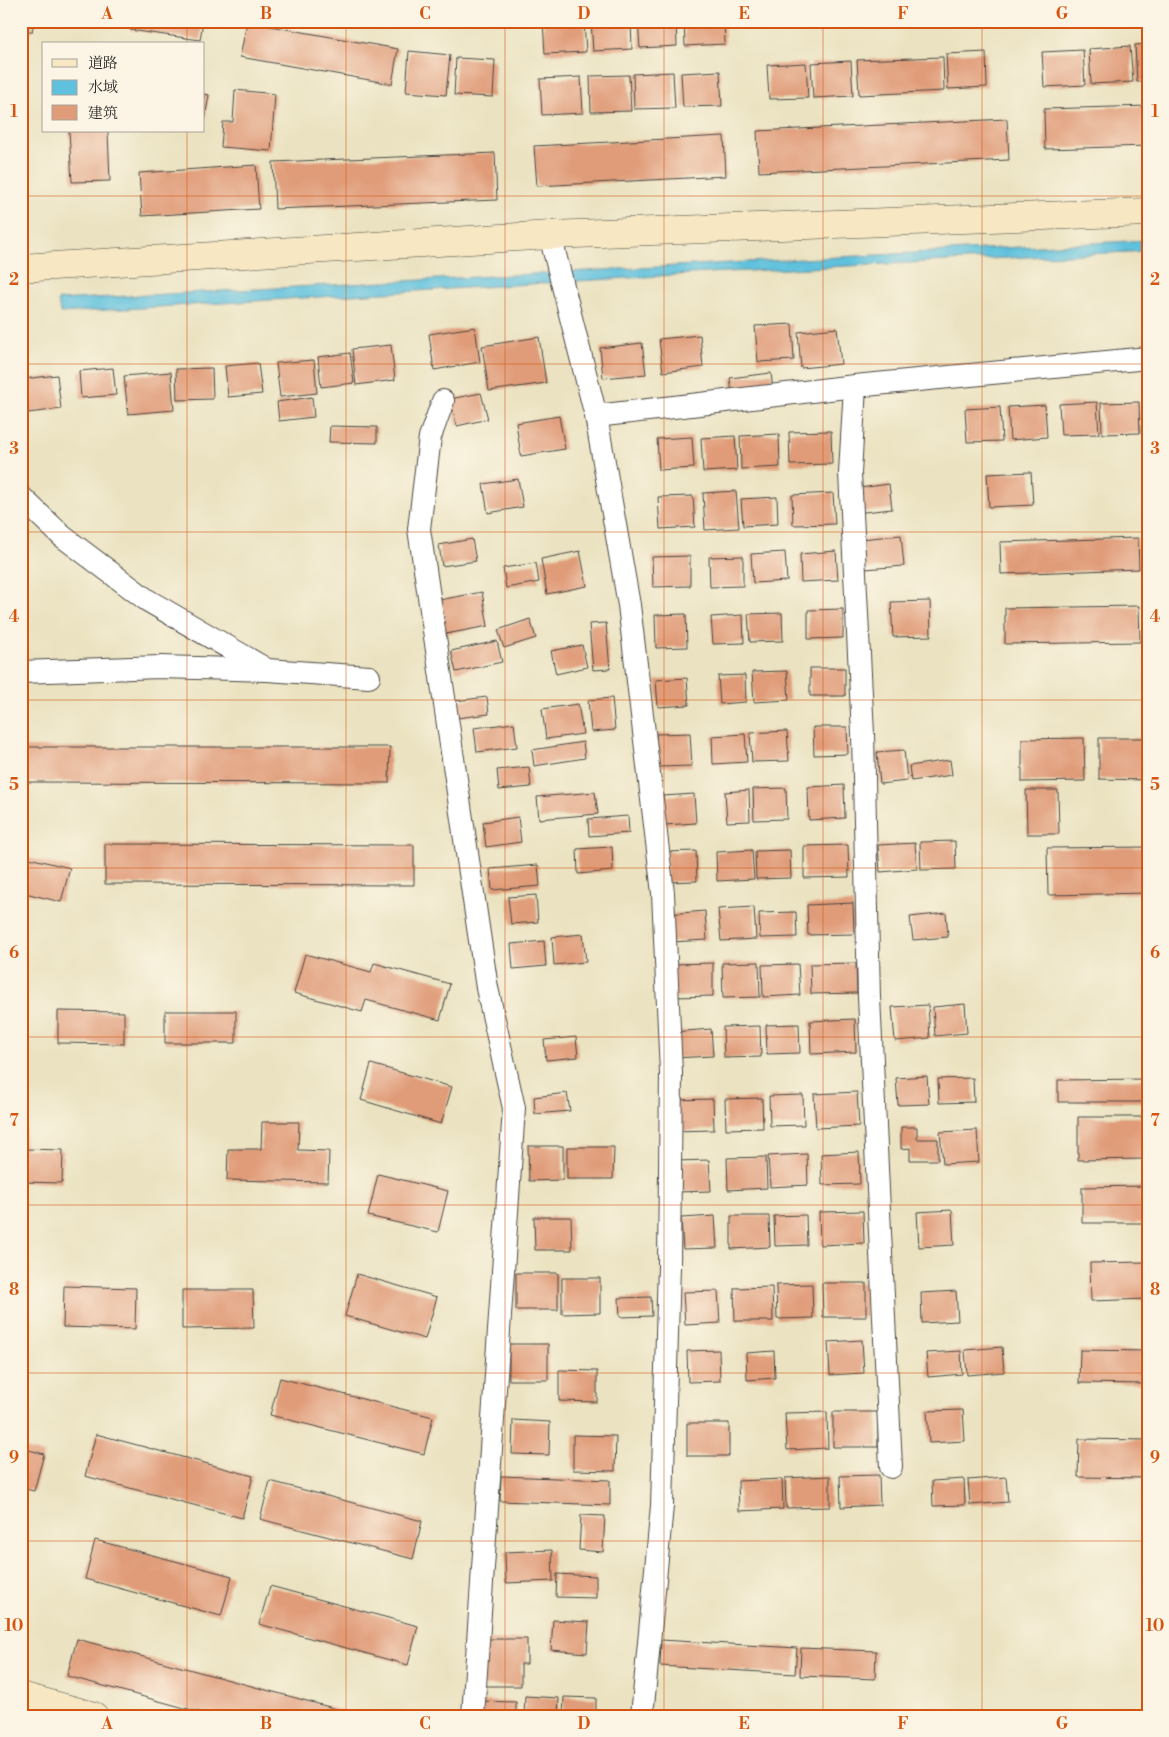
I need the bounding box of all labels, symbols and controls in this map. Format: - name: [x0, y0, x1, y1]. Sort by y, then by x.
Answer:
- text: A: [100, 4, 113, 24]
- text: B: [260, 4, 272, 24]
- text: C: [419, 4, 431, 24]
- text: D: [578, 4, 591, 24]
- text: E: [738, 4, 750, 24]
- text: F: [897, 4, 909, 24]
- text: G: [1056, 4, 1069, 24]
- legend: [42, 42, 205, 132]
- text: 道路: [88, 54, 118, 73]
- text: 水域: [88, 78, 118, 97]
- text: 1: [10, 102, 18, 122]
- text: 1: [1151, 102, 1159, 122]
- text: 建筑: [88, 104, 118, 123]
- text: 2: [9, 270, 19, 290]
- text: 2: [1150, 270, 1160, 290]
- text: 3: [9, 439, 19, 459]
- text: 3: [1150, 439, 1160, 459]
- text: 4: [9, 607, 20, 627]
- text: 4: [1150, 607, 1161, 627]
- text: 5: [9, 775, 19, 795]
- text: 5: [1150, 775, 1160, 795]
- text: 6: [9, 943, 19, 963]
- text: 6: [1150, 943, 1160, 963]
- text: 7: [9, 1111, 19, 1131]
- text: 7: [1150, 1111, 1160, 1131]
- text: 8: [9, 1280, 19, 1300]
- text: 8: [1150, 1280, 1160, 1300]
- text: 9: [9, 1448, 19, 1468]
- text: 9: [1150, 1448, 1160, 1468]
- text: 10: [5, 1616, 23, 1636]
- text: 10: [1146, 1616, 1164, 1636]
- text: A: [100, 1714, 113, 1734]
- text: B: [260, 1714, 272, 1734]
- text: C: [419, 1714, 431, 1734]
- text: D: [578, 1714, 591, 1734]
- text: E: [738, 1714, 750, 1734]
- text: F: [897, 1714, 909, 1734]
- text: G: [1056, 1714, 1069, 1734]

